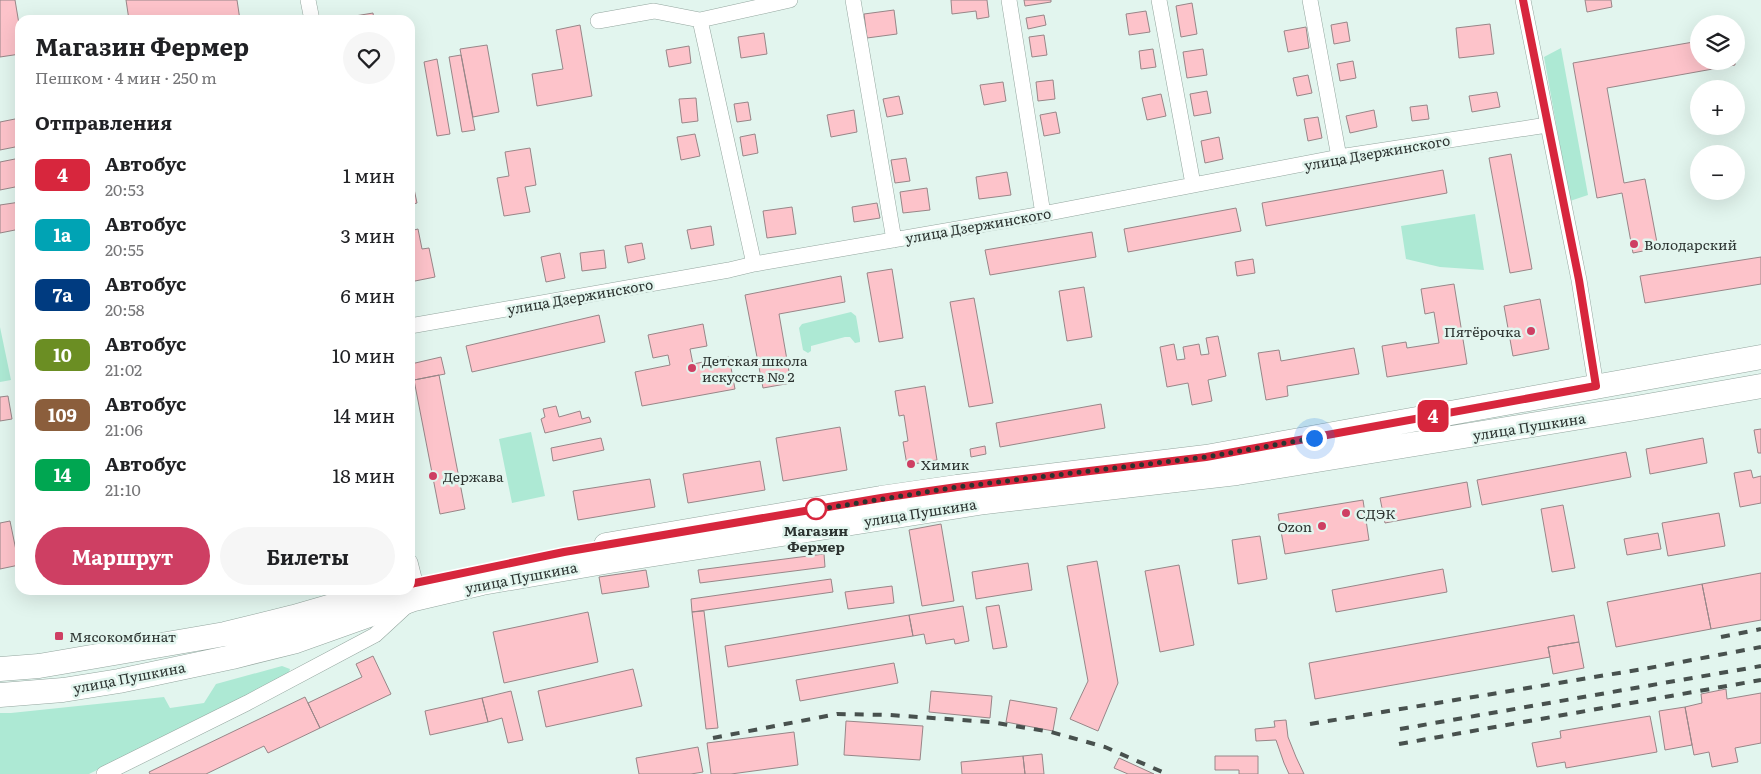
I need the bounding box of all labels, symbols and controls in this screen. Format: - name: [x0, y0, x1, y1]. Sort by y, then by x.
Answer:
- map controls: [1690, 15, 1745, 200]
- button: layers: [1690, 15, 1745, 70]
- text: Магазин Фермер: [35, 28, 249, 63]
- button: heart: [343, 32, 395, 84]
- text: Пешком · 4 мин · 250 m: [35, 65, 217, 89]
- button: +: [1690, 80, 1745, 135]
- text: Отправления: [35, 108, 172, 136]
- street label: улица Дзержинского: [1302, 129, 1452, 175]
- button: −: [1690, 145, 1745, 200]
- text: Автобус: [105, 149, 186, 177]
- text: 4: [57, 161, 68, 188]
- text: 1 мин: [343, 161, 395, 189]
- text: 20:53: [105, 177, 145, 201]
- street label: улица Дзержинского: [903, 202, 1053, 248]
- text: Автобус: [105, 209, 186, 237]
- text: 1а: [54, 221, 71, 248]
- text: 3 мин: [340, 221, 395, 249]
- place label: Володарский: [1644, 234, 1737, 254]
- text: 20:55: [105, 237, 144, 261]
- marker: Володарский: [1628, 238, 1640, 250]
- text: Автобус: [105, 269, 186, 297]
- street label: улица Дзержинского: [505, 273, 655, 319]
- text: 7а: [52, 281, 73, 308]
- text: 6 мин: [341, 281, 395, 309]
- text: 20:58: [105, 297, 145, 321]
- place label: Пятёрочка: [1444, 321, 1521, 341]
- marker: Пятёрочка: [1525, 325, 1537, 337]
- text: Автобус: [105, 329, 186, 357]
- text: 10: [53, 341, 72, 368]
- text: 10 мин: [332, 341, 395, 369]
- place label: Детская школа искусств № 2: [702, 350, 808, 386]
- text: 21:02: [105, 357, 142, 381]
- marker: Детская школа искусств № 2: [686, 362, 698, 374]
- text: Автобус: [105, 389, 186, 417]
- line badge: 4: [1417, 400, 1449, 432]
- text: 109: [48, 401, 77, 428]
- text: 14 мин: [333, 401, 395, 429]
- text: 4: [1428, 402, 1438, 429]
- street label: улица Пушкина: [1471, 407, 1587, 445]
- text: 21:06: [105, 417, 143, 441]
- your location: [1302, 426, 1327, 451]
- text: Автобус: [105, 449, 186, 477]
- place label: Химик: [921, 454, 970, 474]
- marker: Химик: [905, 458, 917, 470]
- text: 14: [54, 461, 71, 488]
- text: 18 мин: [333, 461, 395, 489]
- place label: Держава: [443, 466, 504, 486]
- marker: Держава: [427, 470, 439, 482]
- text: 21:10: [105, 477, 141, 501]
- street label: улица Пушкина: [862, 493, 978, 531]
- marker: Магазин Фермер: [805, 498, 827, 520]
- place label: СДЭК: [1356, 503, 1396, 523]
- marker: СДЭК: [1340, 507, 1352, 519]
- place label: Ozon: [1277, 516, 1312, 536]
- place label: Магазин Фермер: [784, 520, 848, 556]
- marker: Ozon: [1316, 520, 1328, 532]
- button: Маршрут: [35, 527, 210, 585]
- button: Билеты: [220, 527, 395, 585]
- street label: улица Пушкина: [463, 556, 579, 598]
- place label: Мясокомбинат: [69, 626, 176, 646]
- marker: Мясокомбинат: [53, 630, 65, 642]
- street label: улица Пушкина: [71, 656, 187, 698]

